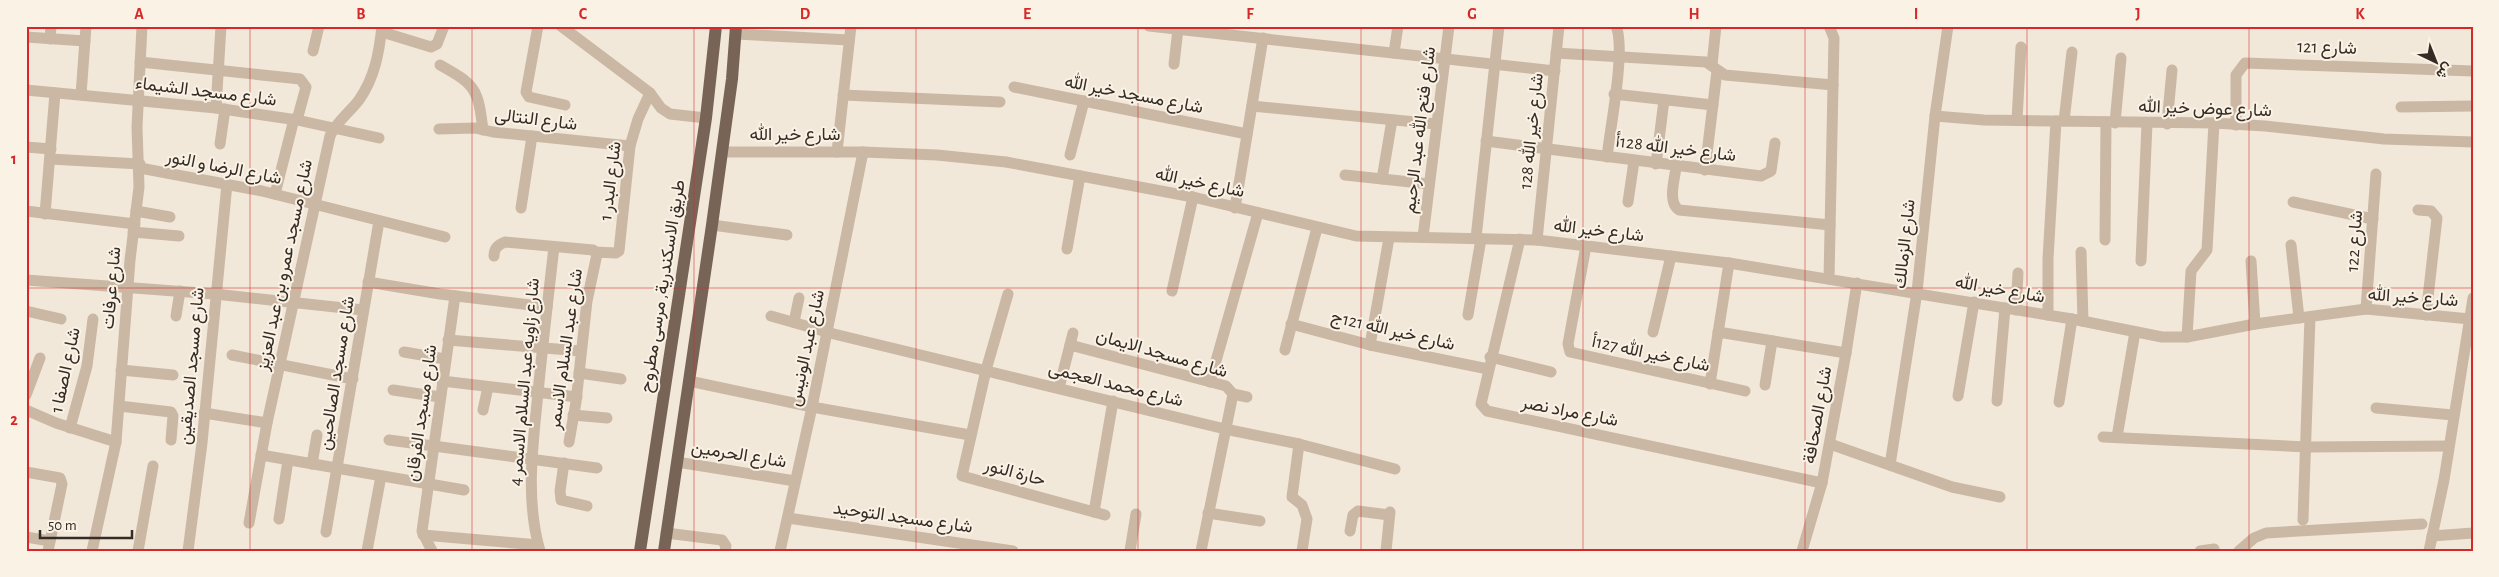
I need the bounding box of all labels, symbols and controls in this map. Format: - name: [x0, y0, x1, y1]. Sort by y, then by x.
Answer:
- text: A: [134, 6, 144, 22]
- text: B: [356, 6, 366, 22]
- text: C: [579, 6, 588, 22]
- text: D: [800, 6, 811, 22]
- text: E: [1023, 6, 1031, 22]
- text: F: [1246, 6, 1254, 22]
- text: G: [1467, 6, 1477, 22]
- text: H: [1688, 6, 1700, 22]
- text: I: [1914, 6, 1918, 22]
- text: J: [2135, 6, 2141, 22]
- text: K: [2355, 6, 2365, 22]
- street label: شارع 121: [2297, 38, 2357, 60]
- north arrow: [2412, 38, 2462, 88]
- street label: شارع فتح الله عبد الرحيم: [1398, 45, 1441, 215]
- text: ش: [2432, 59, 2455, 82]
- street label: شارع مسجد خير الله: [1063, 70, 1205, 119]
- street label: شارع خير الله 128: [1514, 72, 1549, 190]
- street label: شارع مسجد الشيماء: [134, 74, 278, 112]
- street label: شارع عوض خير الله: [2138, 95, 2272, 122]
- street label: شارع النتالى: [493, 106, 578, 136]
- street label: شارع خير الله: [750, 123, 840, 146]
- street label: شارع خير الله 128أ: [1614, 130, 1737, 167]
- street label: شارع البدر 1: [597, 140, 627, 222]
- street label: شارع الرضا و النور: [163, 148, 283, 190]
- text: 1: [11, 151, 17, 167]
- street label: شارع مسجد عمرو بن عبد العزيز: [254, 158, 318, 374]
- street label: شارع خير الله: [1153, 162, 1247, 203]
- street label: طريق الاسكندرية, مرسى مطروح: [637, 178, 691, 394]
- street label: شارع الزمالك: [1891, 198, 1921, 290]
- street label: شارع 122: [2344, 210, 2368, 273]
- street label: شارع خير الله: [1552, 214, 1645, 247]
- street label: شارع عرفات: [99, 246, 127, 330]
- street label: شارع عبد السلام الاسمر: [546, 268, 588, 432]
- street label: شارع خير الله: [1953, 270, 2047, 309]
- street label: شارع زاويه عبد السلام الاسمر 4: [507, 277, 545, 487]
- street label: شارع خير الله: [2367, 283, 2459, 312]
- street label: شارع مسجد الصديقين: [176, 287, 210, 446]
- street label: شارع عبد الونيس: [786, 288, 830, 409]
- street label: شارع مسجد الصالحين: [316, 295, 360, 452]
- street label: شارع خير الله 121ج: [1329, 305, 1457, 356]
- street label: شارع الصفا 1: [48, 326, 86, 415]
- street label: شارع مسجد الايمان: [1093, 327, 1230, 383]
- street label: شارع خير الله 127أ: [1590, 330, 1712, 377]
- street label: شارع مسجد الفرقان: [403, 344, 442, 483]
- street label: شارع محمد العجمى: [1046, 360, 1185, 412]
- street label: شارع الصحافة: [1801, 365, 1837, 466]
- street label: شارع مراد نصر: [1519, 394, 1620, 432]
- text: 2: [10, 412, 18, 428]
- street label: شارع الحرمين: [690, 439, 788, 473]
- street label: حارة النور: [981, 456, 1047, 491]
- street label: شارع مسجد التوحيد: [832, 499, 974, 539]
- scale bar: [40, 507, 132, 539]
- text: 50 m: [48, 518, 77, 533]

